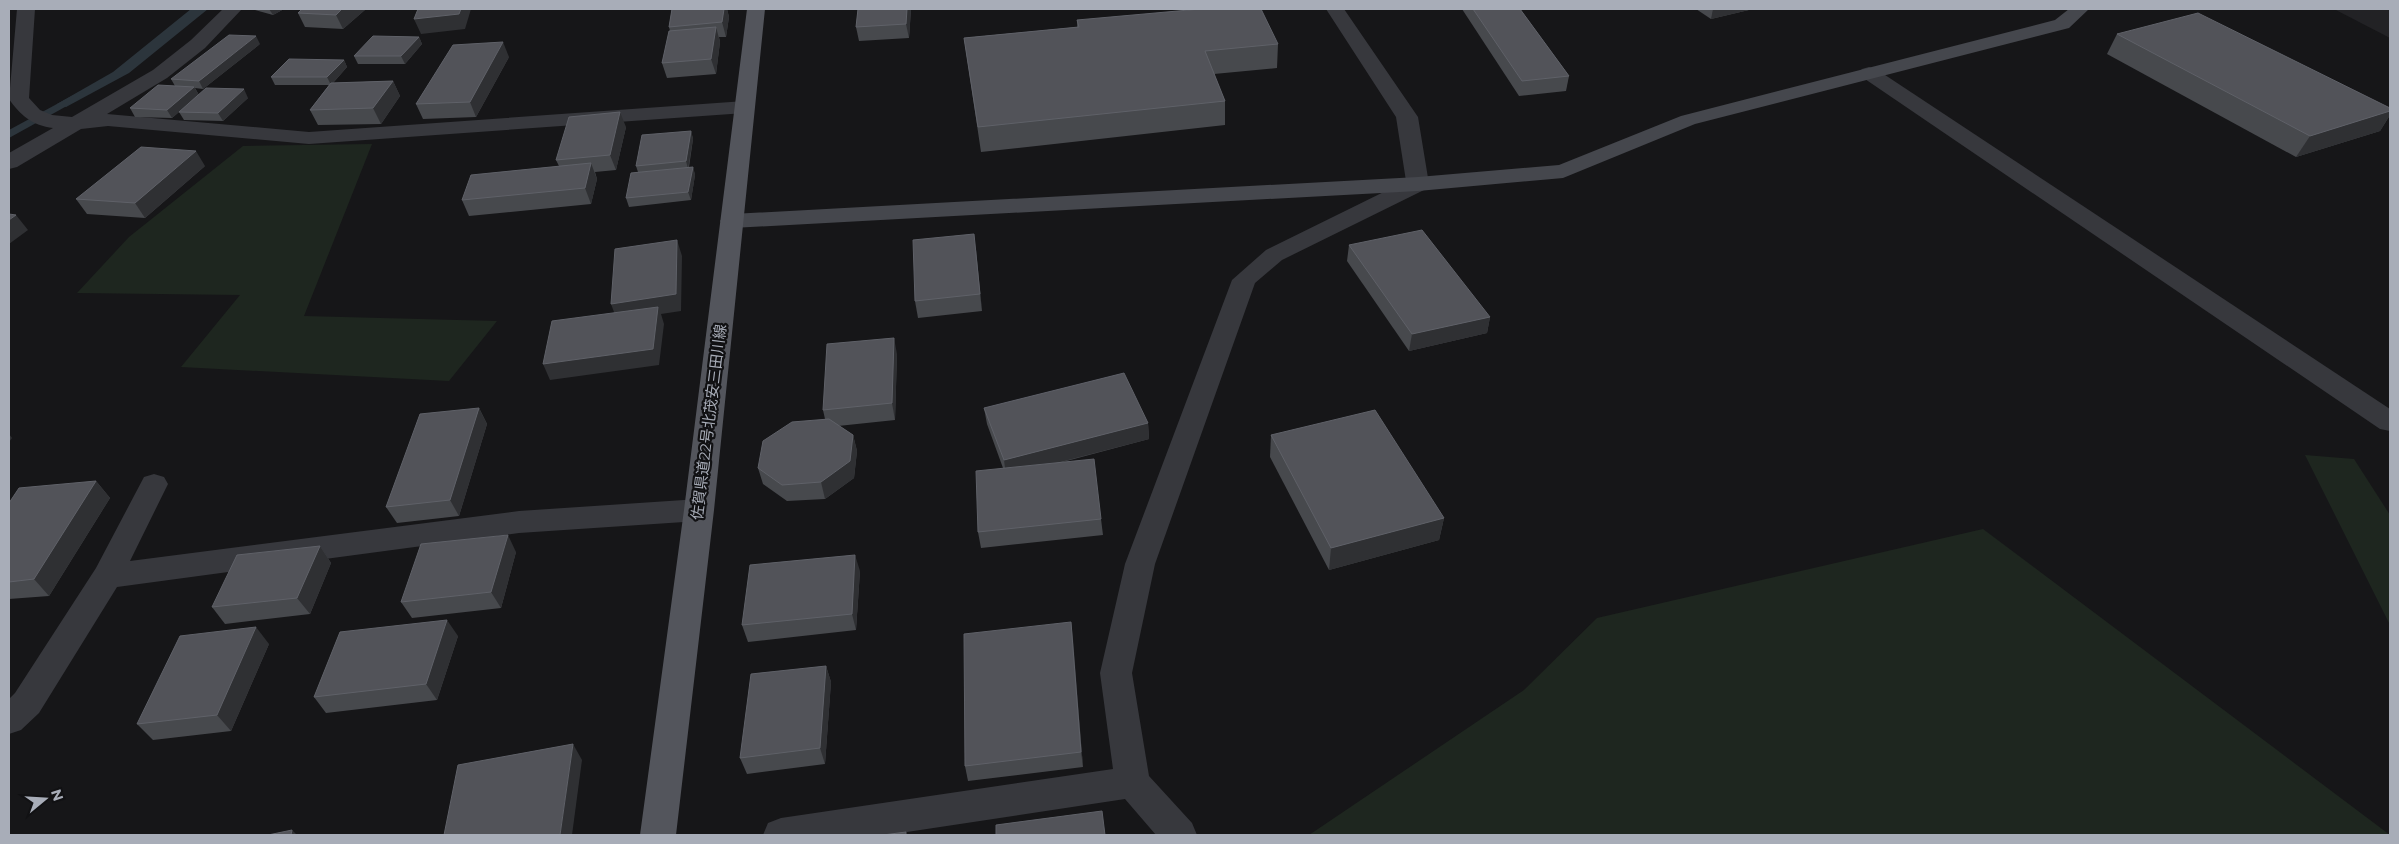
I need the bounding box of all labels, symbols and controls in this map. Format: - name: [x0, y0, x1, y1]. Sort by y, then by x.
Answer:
- street label: 佐賀県道22号北茂安三田川線: [687, 323, 730, 521]
- north arrow: [20, 774, 70, 824]
- text: N: [47, 787, 68, 803]

